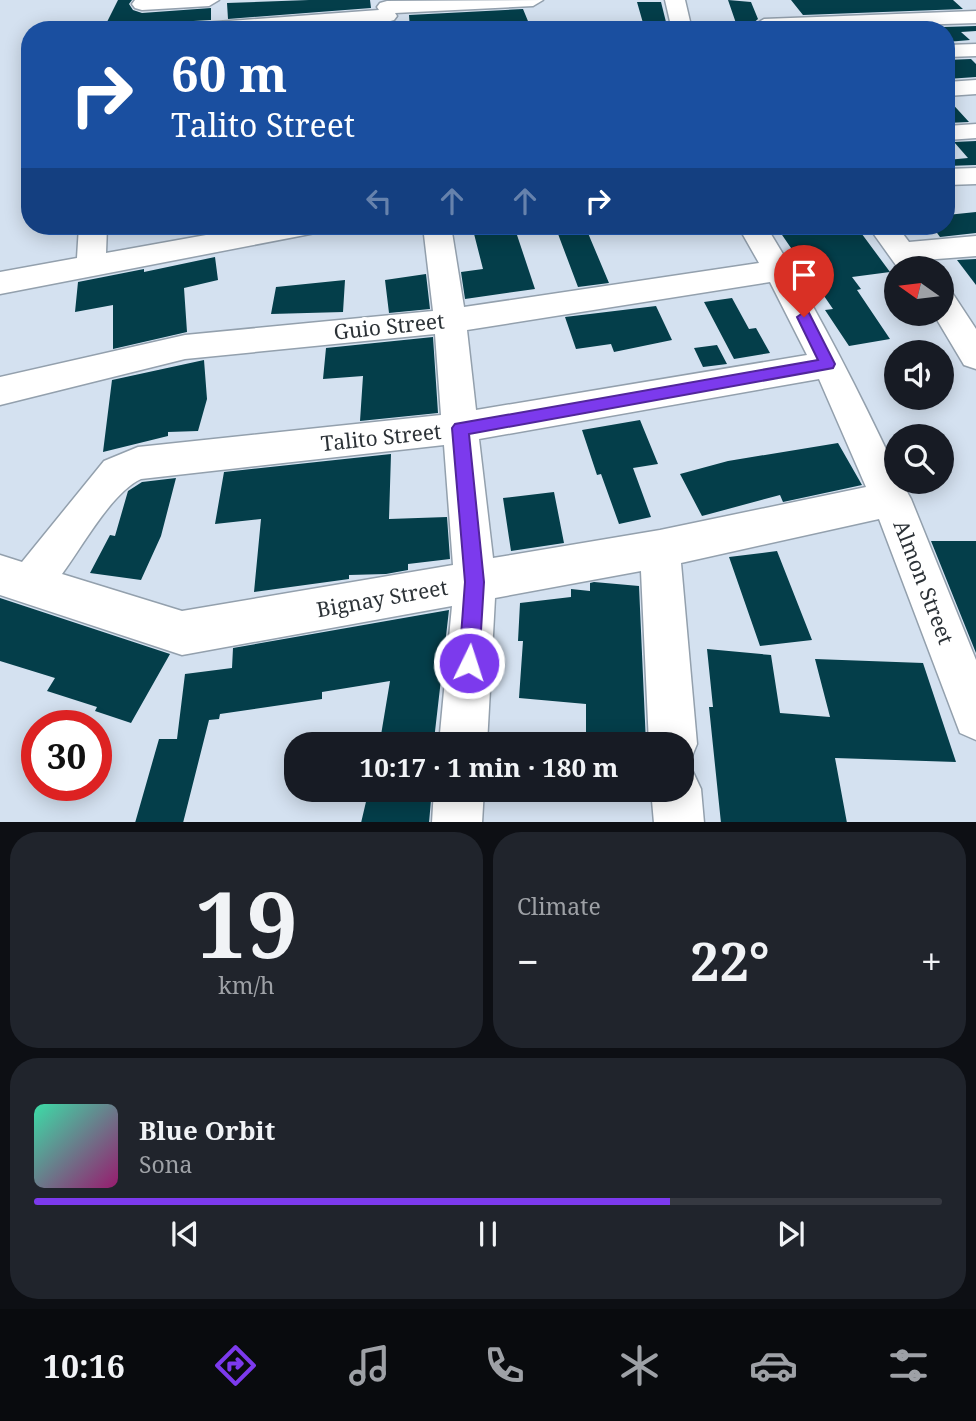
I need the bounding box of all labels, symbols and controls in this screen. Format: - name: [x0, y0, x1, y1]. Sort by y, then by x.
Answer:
- text: 60 m: [171, 40, 287, 106]
- icon: right: [56, 49, 147, 140]
- text: Talito Street: [171, 103, 355, 146]
- icon: left: [360, 182, 398, 220]
- icon: ahead: [433, 182, 471, 220]
- icon: ahead: [506, 182, 544, 220]
- icon: right: [579, 182, 617, 220]
- pin: [774, 245, 834, 317]
- icon: arrive: [785, 256, 823, 294]
- north arrow: [884, 256, 954, 326]
- map controls: [884, 256, 954, 494]
- street label: Guio Street: [332, 306, 446, 346]
- button: sound: [884, 340, 954, 410]
- street label: Talito Street: [319, 417, 443, 457]
- button: search: [884, 424, 954, 494]
- street label: Almon Street: [887, 516, 961, 648]
- street label: Bignay Street: [314, 573, 450, 623]
- position arrow: [432, 626, 506, 700]
- speed limit sign: 30: [21, 710, 112, 801]
- text: 10:17 · 1 min · 180 m: [359, 749, 619, 785]
- text: 19: [195, 861, 298, 985]
- text: Climate: [517, 890, 601, 922]
- text: 22°: [690, 925, 770, 996]
- text: −: [517, 935, 539, 987]
- text: +: [921, 935, 942, 987]
- text: km/h: [218, 969, 275, 1001]
- text: Blue Orbit: [139, 1112, 275, 1148]
- text: Sona: [139, 1148, 193, 1180]
- icon: previous: [166, 1215, 204, 1253]
- icon: pause: [469, 1215, 507, 1253]
- icon: next: [772, 1215, 810, 1253]
- icon: directions: [211, 1341, 260, 1390]
- icon: music: [345, 1341, 394, 1390]
- icon: phone: [480, 1341, 529, 1390]
- icon: climate: [615, 1341, 664, 1390]
- icon: car: [749, 1341, 798, 1390]
- icon: filters: [884, 1341, 933, 1390]
- text: 10:16: [43, 1344, 125, 1387]

